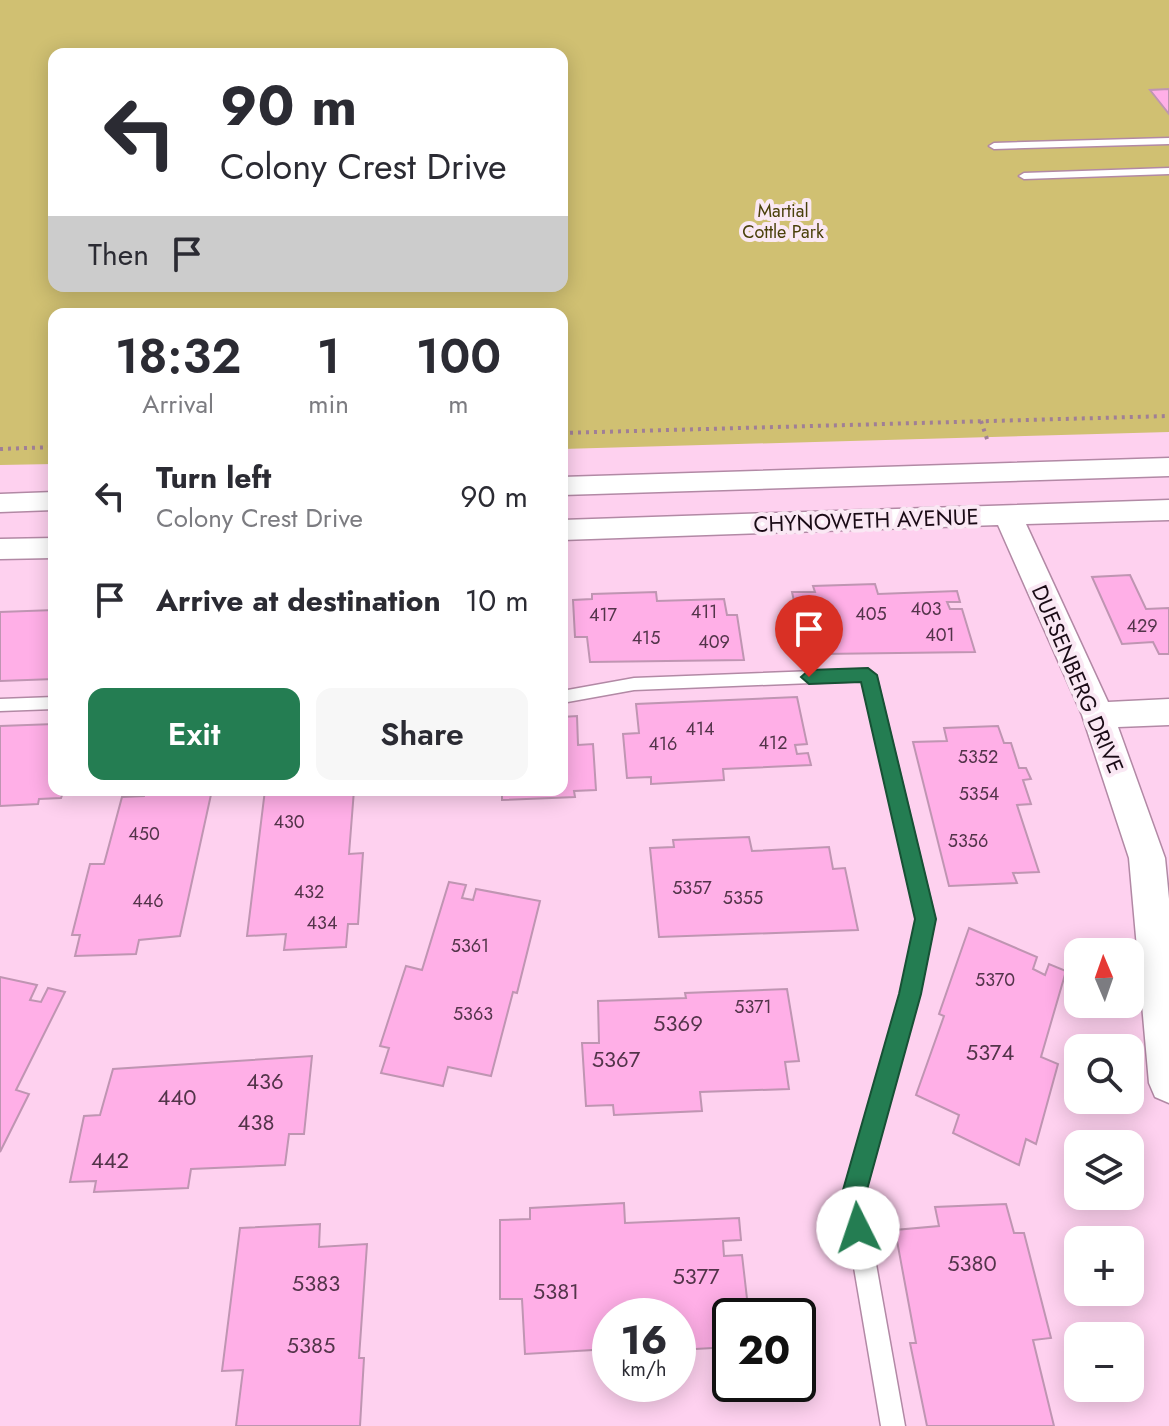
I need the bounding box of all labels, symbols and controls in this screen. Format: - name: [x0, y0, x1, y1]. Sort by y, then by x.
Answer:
- text: 90 m: [220, 65, 357, 146]
- icon: left: [88, 80, 192, 184]
- text: Colony Crest Drive: [220, 140, 507, 192]
- park label: Martial Cottle Park: [742, 198, 824, 245]
- icon: arrive: [165, 232, 209, 276]
- text: Then: [88, 233, 149, 276]
- text: 18:32: [115, 322, 241, 391]
- text: 1: [317, 322, 340, 391]
- text: 100: [416, 322, 501, 391]
- text: Arrival: [142, 385, 214, 423]
- text: min: [308, 385, 349, 423]
- text: m: [448, 385, 469, 423]
- text: Turn left: [156, 456, 271, 499]
- icon: left: [88, 474, 132, 518]
- text: 90 m: [460, 475, 528, 518]
- text: Colony Crest Drive: [156, 499, 363, 537]
- street label: CHYNOWETH AVENUE: [753, 500, 979, 540]
- icon: arrive: [88, 578, 132, 622]
- text: Arrive at destination: [156, 579, 441, 622]
- text: 10 m: [465, 579, 529, 622]
- street label: DUESENBERG DRIVE: [1024, 580, 1132, 778]
- pin: [775, 595, 843, 677]
- house number: 403: [910, 596, 942, 622]
- house number: 411: [691, 599, 717, 625]
- house number: 405: [855, 601, 887, 627]
- house number: 417: [589, 602, 618, 628]
- icon: arrive: [787, 607, 831, 651]
- house number: 429: [1126, 613, 1158, 639]
- house number: 401: [925, 622, 955, 648]
- house number: 415: [632, 625, 660, 651]
- house number: 409: [698, 629, 730, 655]
- button: Exit: [88, 688, 300, 780]
- button: Share: [316, 688, 528, 780]
- house number: 414: [685, 716, 715, 742]
- house number: 412: [759, 730, 787, 756]
- house number: 416: [649, 731, 677, 757]
- house number: 5352: [958, 744, 998, 770]
- house number: 5354: [959, 781, 999, 807]
- house number: 430: [273, 809, 305, 835]
- house number: 450: [128, 821, 160, 847]
- house number: 5356: [948, 828, 988, 854]
- house number: 5357: [672, 875, 712, 901]
- house number: 432: [294, 879, 324, 905]
- house number: 5355: [723, 885, 763, 911]
- house number: 446: [132, 888, 164, 914]
- house number: 434: [307, 910, 337, 936]
- house number: 5361: [451, 933, 489, 959]
- north arrow: [1064, 938, 1144, 1018]
- map controls: [1064, 938, 1144, 1402]
- house number: 5370: [975, 967, 1015, 993]
- house number: 5371: [734, 994, 772, 1020]
- house number: 5363: [453, 1001, 493, 1027]
- house number: 5369: [653, 1007, 703, 1039]
- button: search: [1064, 1034, 1144, 1114]
- house number: 5374: [966, 1036, 1014, 1068]
- house number: 5367: [592, 1043, 641, 1075]
- house number: 436: [246, 1065, 284, 1097]
- house number: 440: [158, 1081, 196, 1113]
- house number: 438: [238, 1106, 274, 1138]
- button: layers: [1064, 1130, 1144, 1210]
- house number: 442: [91, 1144, 129, 1176]
- position arrow: [816, 1186, 900, 1270]
- button: +: [1064, 1226, 1144, 1306]
- house number: 5380: [947, 1247, 997, 1279]
- house number: 5377: [672, 1260, 720, 1292]
- house number: 5383: [292, 1267, 340, 1299]
- house number: 5381: [533, 1275, 579, 1307]
- speed limit sign: 20: [712, 1298, 816, 1402]
- text: 16: [620, 1311, 668, 1369]
- button: −: [1064, 1322, 1144, 1402]
- house number: 5385: [287, 1329, 335, 1361]
- text: km/h: [621, 1355, 667, 1384]

